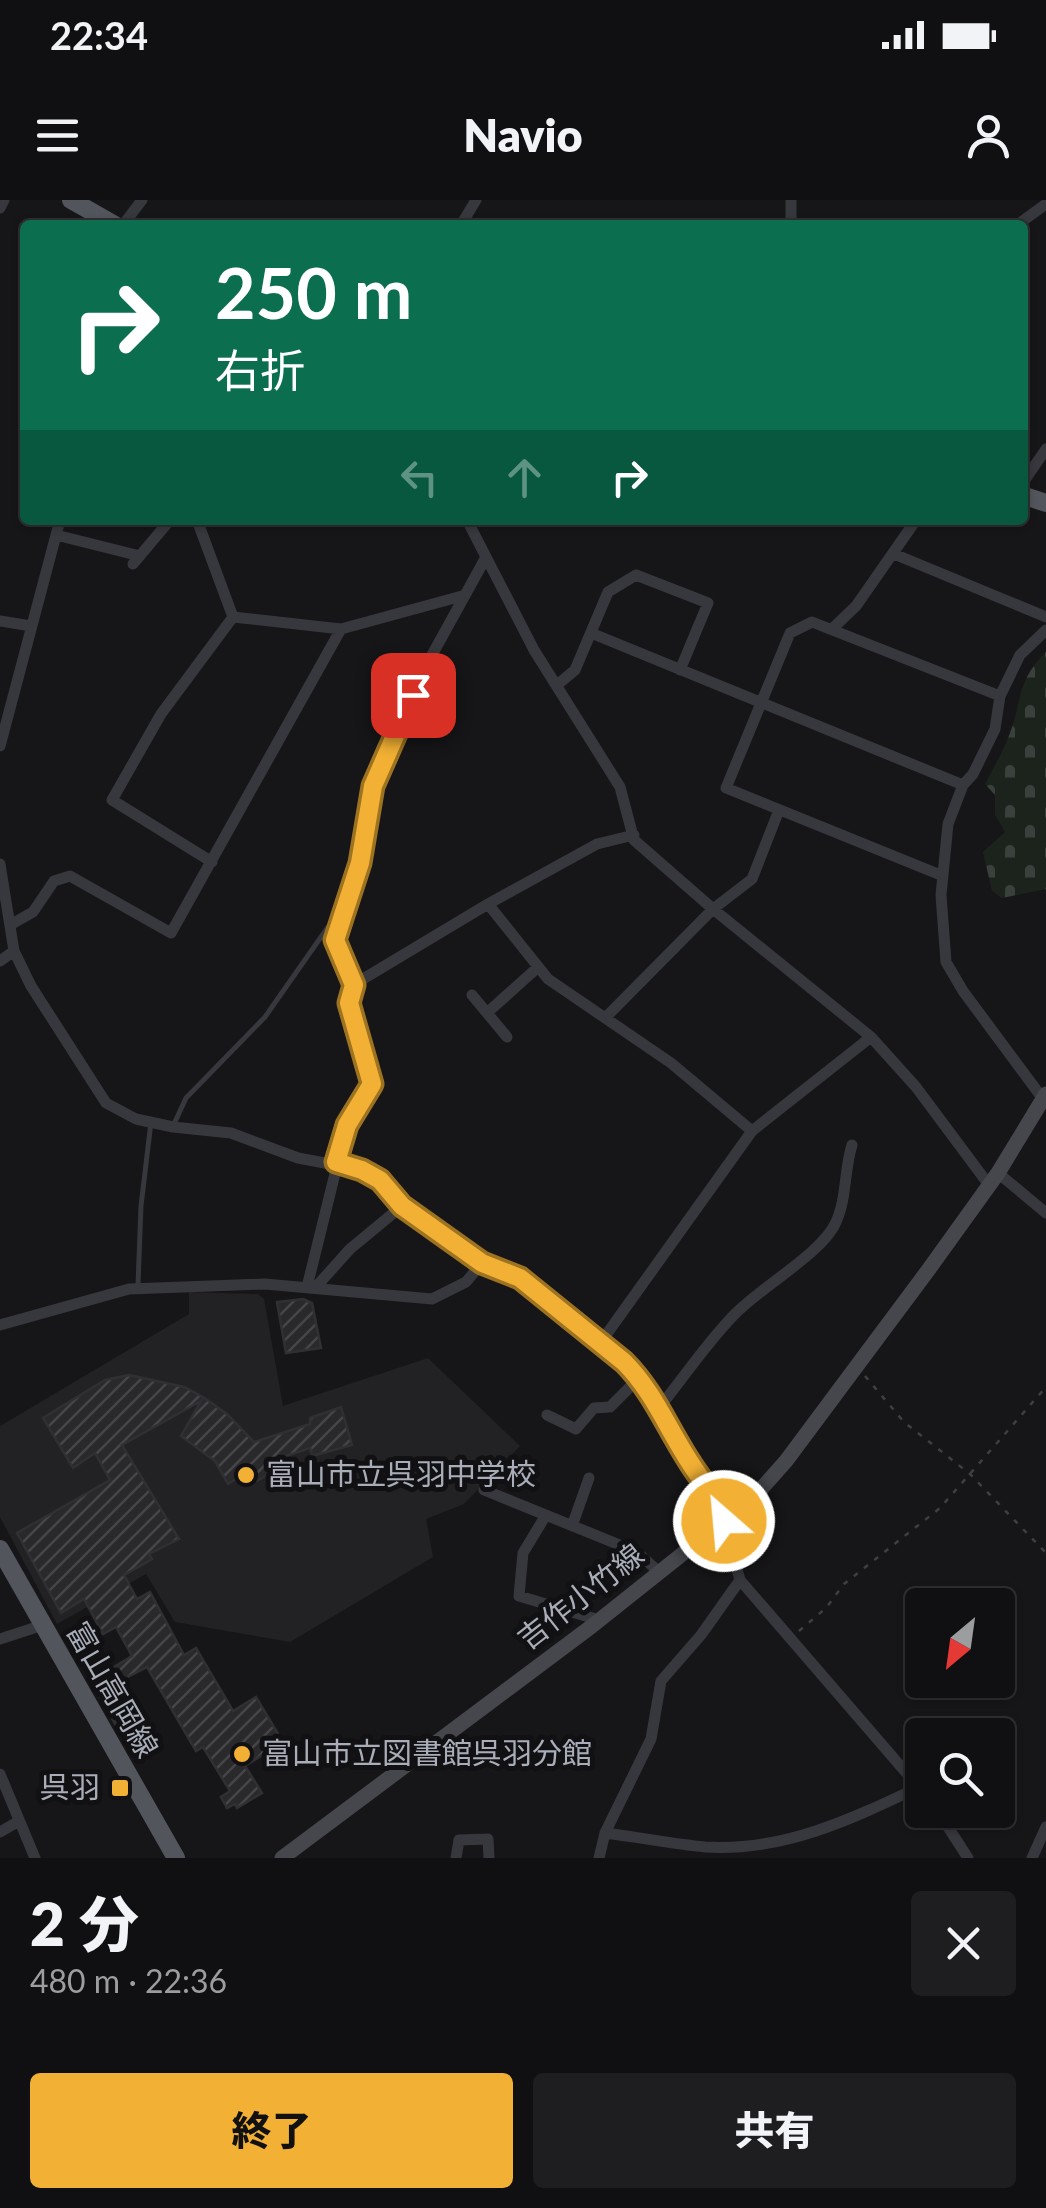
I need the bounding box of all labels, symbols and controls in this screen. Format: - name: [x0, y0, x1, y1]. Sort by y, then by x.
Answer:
- text: 22:34: [50, 12, 148, 58]
- icon: menu: [30, 108, 85, 163]
- text: Navio: [463, 108, 583, 162]
- icon: person: [961, 108, 1016, 163]
- text: 250 m: [215, 250, 412, 334]
- icon: right: [50, 260, 180, 390]
- text: 右折: [215, 343, 305, 397]
- icon: left: [392, 450, 447, 505]
- icon: ahead: [497, 450, 552, 505]
- icon: right: [602, 450, 657, 505]
- pin: [371, 653, 456, 738]
- icon: arrive: [386, 668, 441, 723]
- place label: 富山市立呉羽中学校: [266, 1455, 536, 1491]
- marker: 富山市立呉羽中学校: [235, 1464, 257, 1486]
- position arrow: [672, 1469, 776, 1573]
- street label: 吉作小竹線: [510, 1535, 650, 1656]
- north arrow: [905, 1588, 1015, 1698]
- map controls: [905, 1588, 1015, 1828]
- street label: 富山高岡線: [61, 1615, 167, 1763]
- button: search: [905, 1718, 1015, 1828]
- place label: 富山市立図書館呉羽分館: [262, 1734, 592, 1770]
- marker: 富山市立図書館呉羽分館: [231, 1743, 253, 1765]
- place label: 呉羽: [40, 1768, 100, 1804]
- marker: 呉羽: [109, 1777, 131, 1799]
- text: 2 分: [30, 1887, 139, 1959]
- button: close: [911, 1891, 1016, 1996]
- text: 480 m · 22:36: [30, 1961, 227, 2000]
- button: 終了: [30, 2073, 513, 2188]
- button: 共有: [533, 2073, 1016, 2188]

